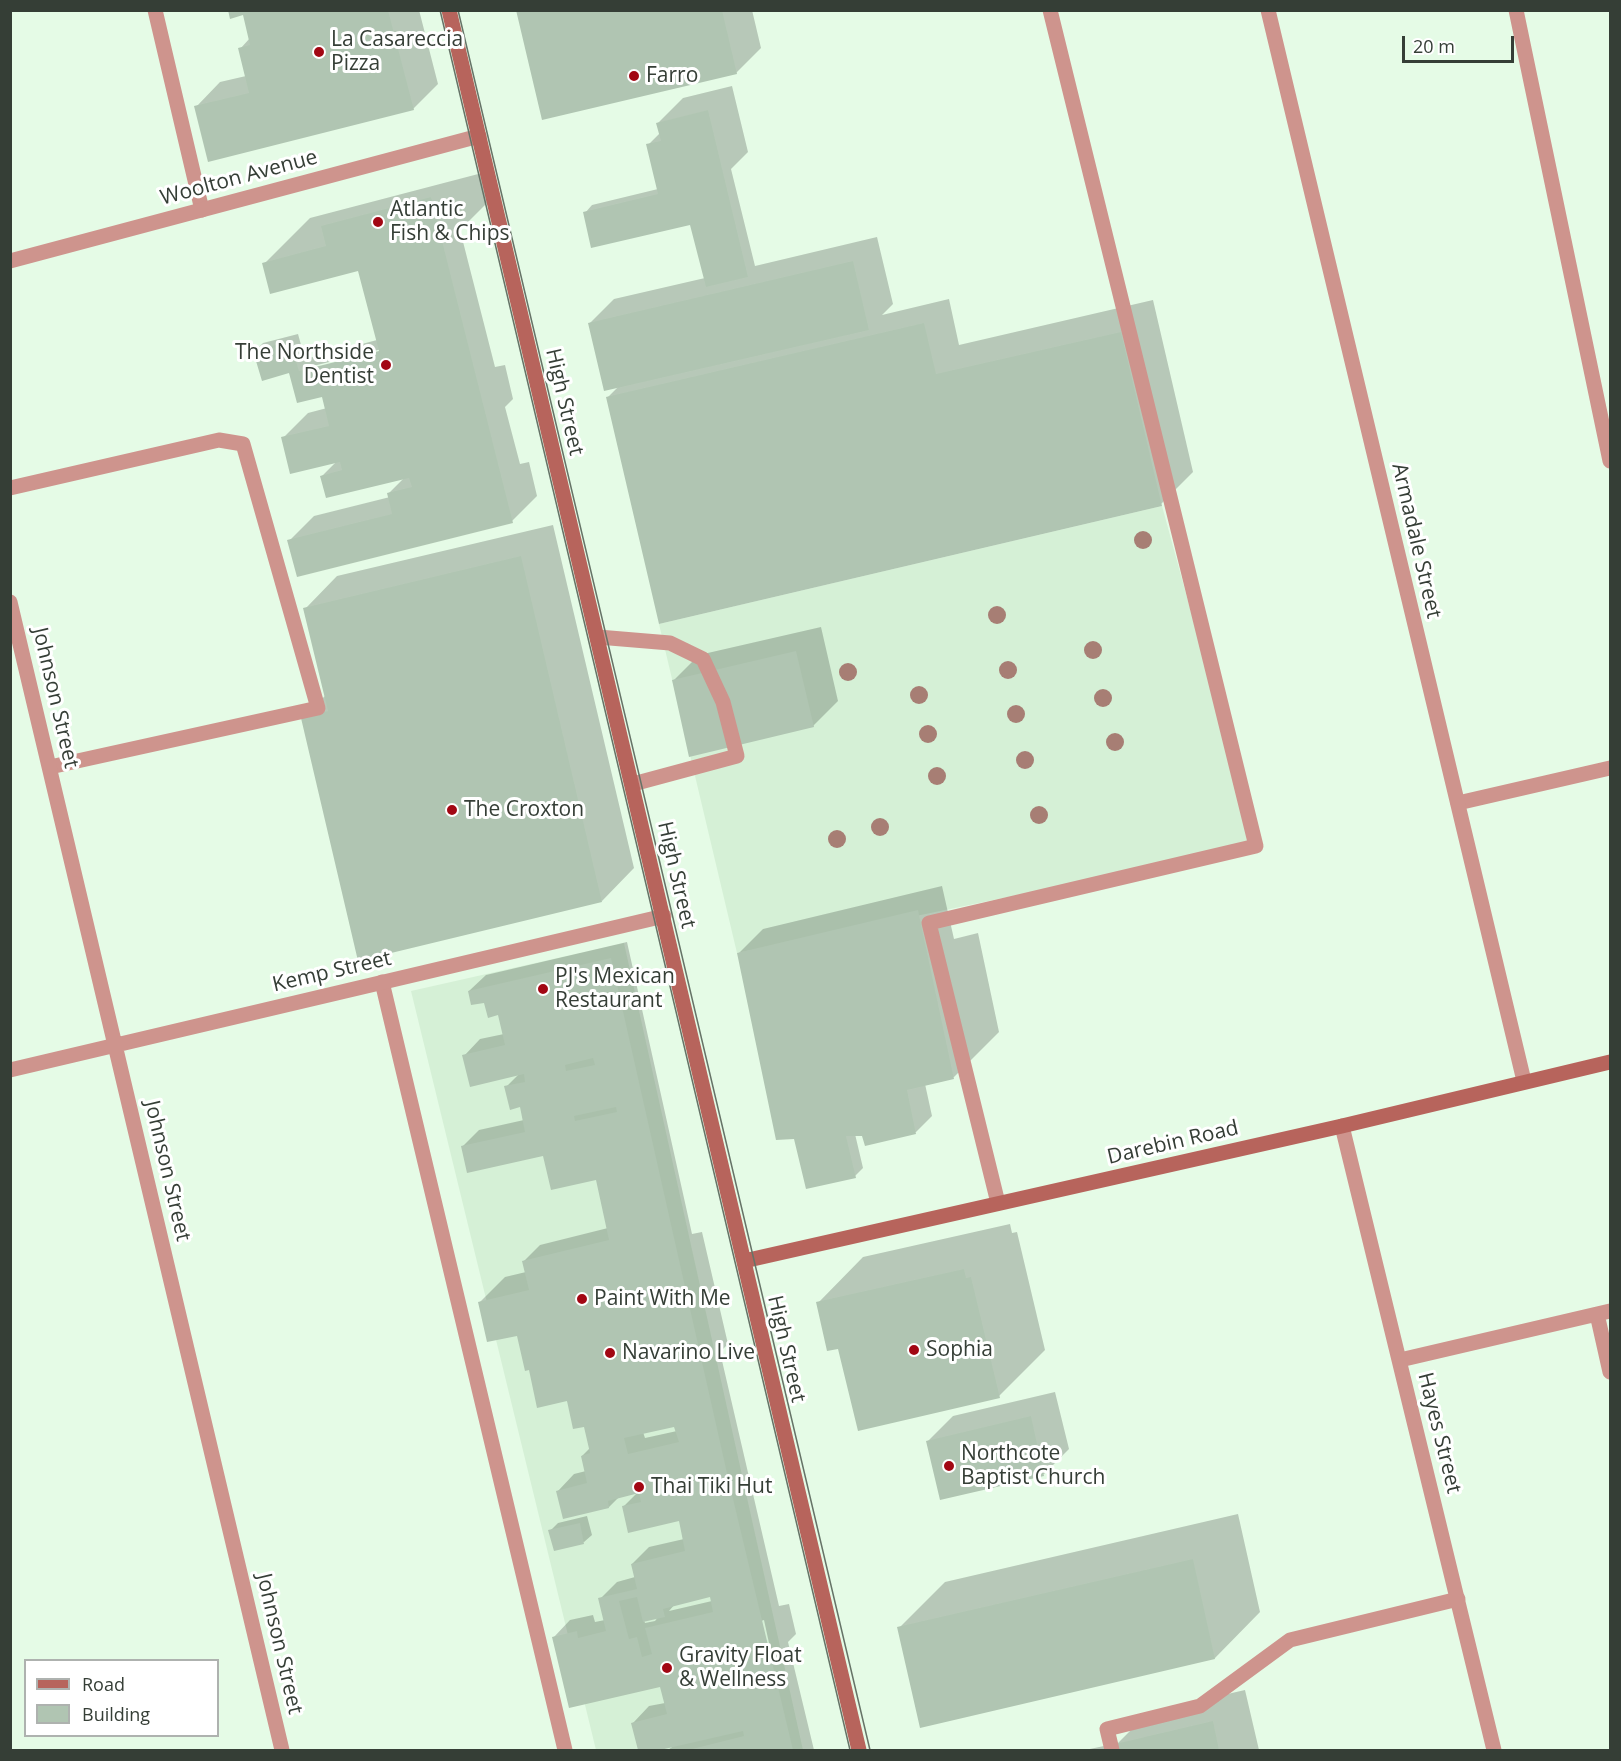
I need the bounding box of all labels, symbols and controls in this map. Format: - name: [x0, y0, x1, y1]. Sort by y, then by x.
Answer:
- scale bar: [1405, 24, 1518, 62]
- place label: La Casareccia Pizza: [331, 27, 463, 77]
- text: 20 m: [1413, 34, 1455, 58]
- marker: La Casareccia Pizza: [312, 45, 326, 59]
- place label: Farro: [646, 63, 698, 89]
- marker: Farro: [627, 69, 641, 83]
- street label: Woolton Avenue: [158, 145, 320, 211]
- place label: Atlantic Fish & Chips: [390, 197, 509, 247]
- marker: Atlantic Fish & Chips: [371, 215, 385, 229]
- place label: The Northside Dentist: [235, 340, 374, 390]
- street label: High Street: [539, 346, 589, 458]
- marker: The Northside Dentist: [379, 358, 393, 372]
- street label: Armadale Street: [1386, 461, 1446, 621]
- street label: Johnson Street: [27, 625, 83, 771]
- place label: The Croxton: [464, 797, 584, 823]
- marker: The Croxton: [445, 803, 459, 817]
- street label: High Street: [651, 819, 701, 931]
- street label: Kemp Street: [270, 946, 394, 998]
- place label: PJ's Mexican Restaurant: [555, 964, 675, 1014]
- marker: PJ's Mexican Restaurant: [536, 982, 550, 996]
- street label: Johnson Street: [139, 1098, 195, 1244]
- street label: Darebin Road: [1105, 1116, 1241, 1170]
- place label: Paint With Me: [594, 1286, 731, 1312]
- marker: Paint With Me: [575, 1292, 589, 1306]
- street label: High Street: [761, 1293, 811, 1405]
- place label: Sophia: [926, 1337, 993, 1363]
- place label: Navarino Live: [622, 1340, 755, 1366]
- marker: Sophia: [907, 1343, 921, 1357]
- marker: Navarino Live: [603, 1346, 617, 1360]
- street label: Hayes Street: [1412, 1370, 1466, 1496]
- place label: Northcote Baptist Church: [961, 1441, 1105, 1491]
- marker: Northcote Baptist Church: [942, 1459, 956, 1473]
- place label: Thai Tiki Hut: [651, 1474, 772, 1500]
- marker: Thai Tiki Hut: [632, 1480, 646, 1494]
- street label: Johnson Street: [251, 1571, 307, 1717]
- place label: Gravity Float & Wellness: [679, 1643, 802, 1693]
- legend: [24, 1659, 219, 1737]
- marker: Gravity Float & Wellness: [660, 1661, 674, 1675]
- text: Road: [82, 1672, 125, 1696]
- text: Building: [82, 1702, 150, 1726]

